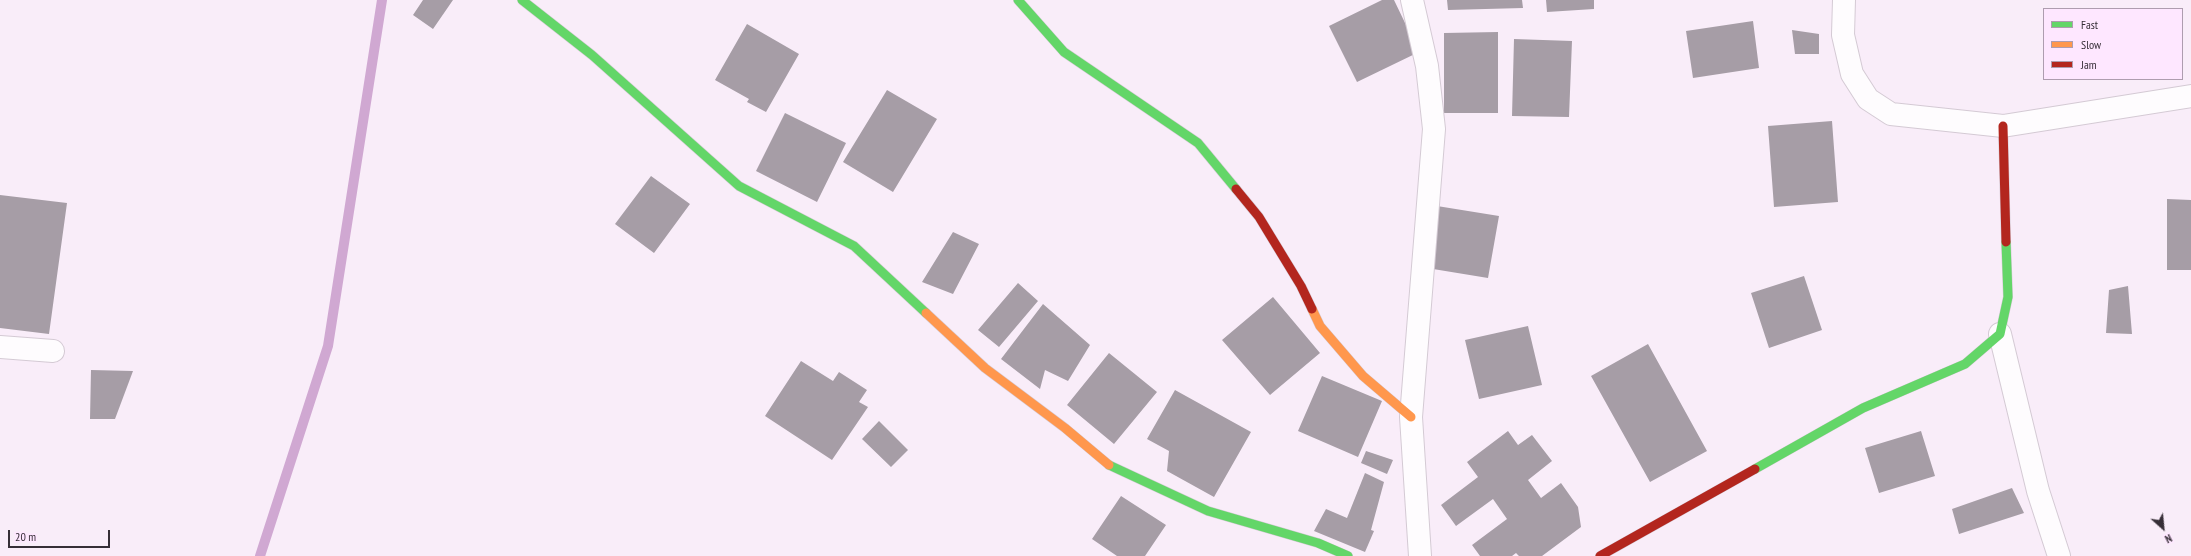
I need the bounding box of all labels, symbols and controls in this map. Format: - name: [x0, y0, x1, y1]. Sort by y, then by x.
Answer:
- legend: [2043, 8, 2183, 80]
- text: Fast: [2081, 17, 2098, 32]
- text: Slow: [2081, 37, 2101, 52]
- text: Jam: [2081, 57, 2097, 72]
- north arrow: [2143, 508, 2183, 548]
- scale bar: [10, 522, 112, 548]
- text: 20 m: [15, 529, 36, 544]
- text: N: [2163, 531, 2174, 546]

